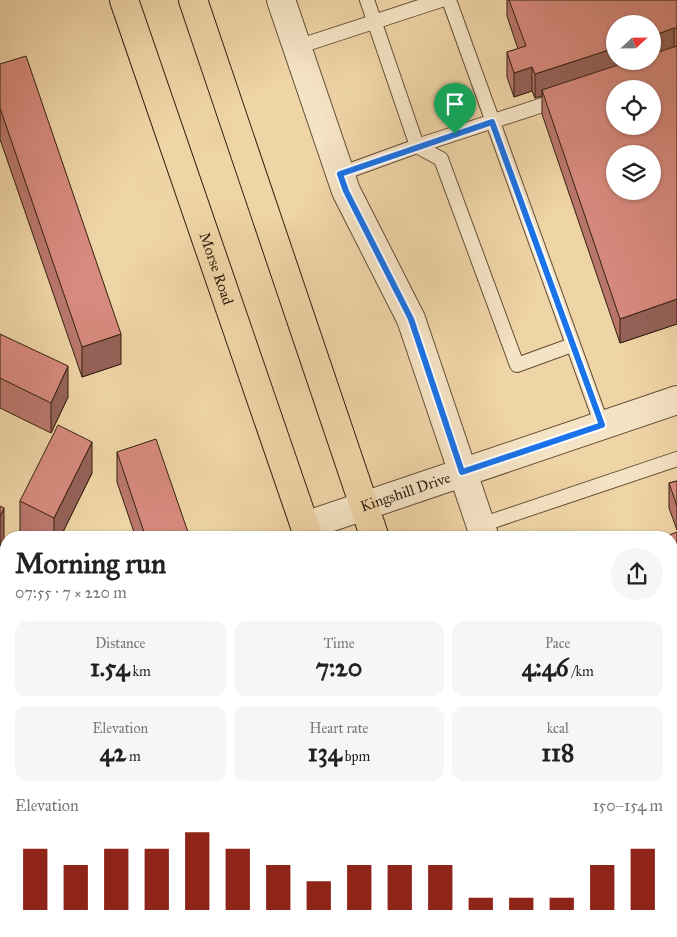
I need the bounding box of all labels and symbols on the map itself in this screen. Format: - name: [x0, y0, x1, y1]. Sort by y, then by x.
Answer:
- north arrow: [606, 15, 661, 70]
- pin: [434, 83, 476, 134]
- street label: Morse Road: [196, 230, 237, 308]
- street label: Kingshill Drive: [358, 468, 453, 516]

